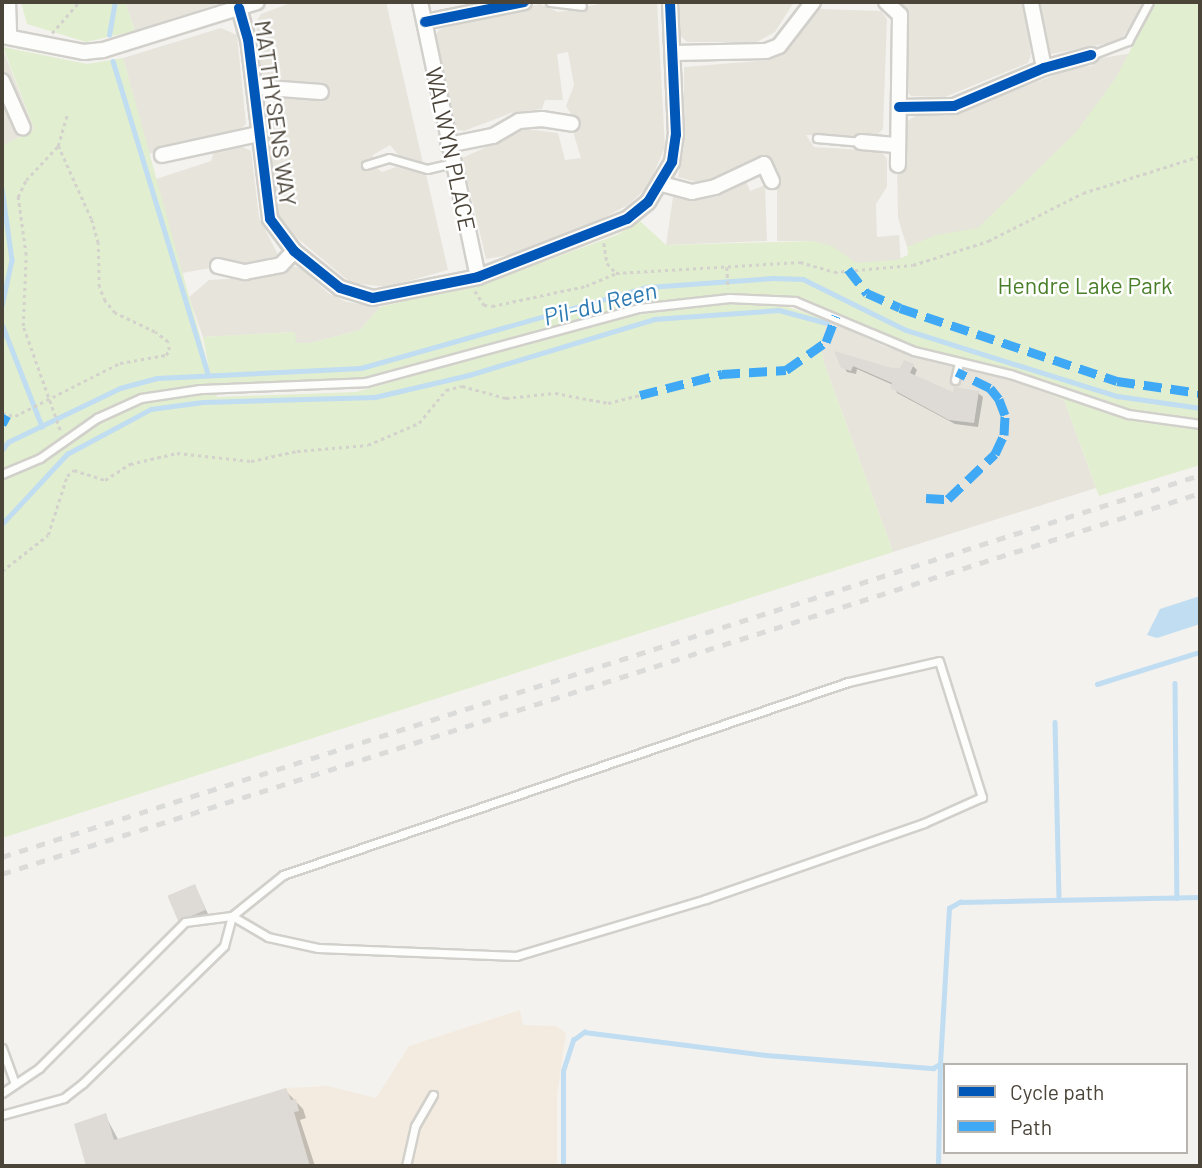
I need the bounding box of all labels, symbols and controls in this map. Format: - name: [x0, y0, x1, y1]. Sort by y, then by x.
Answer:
- street label: MATTHYSENS WAY: [249, 18, 303, 208]
- street label: WALWYN PLACE: [420, 65, 482, 233]
- park label: Hendre Lake Park: [997, 271, 1173, 299]
- water label: Pil-du Reen: [540, 275, 660, 331]
- legend: [943, 1063, 1188, 1154]
- text: Cycle path: [1010, 1079, 1104, 1104]
- text: Path: [1010, 1114, 1052, 1139]

